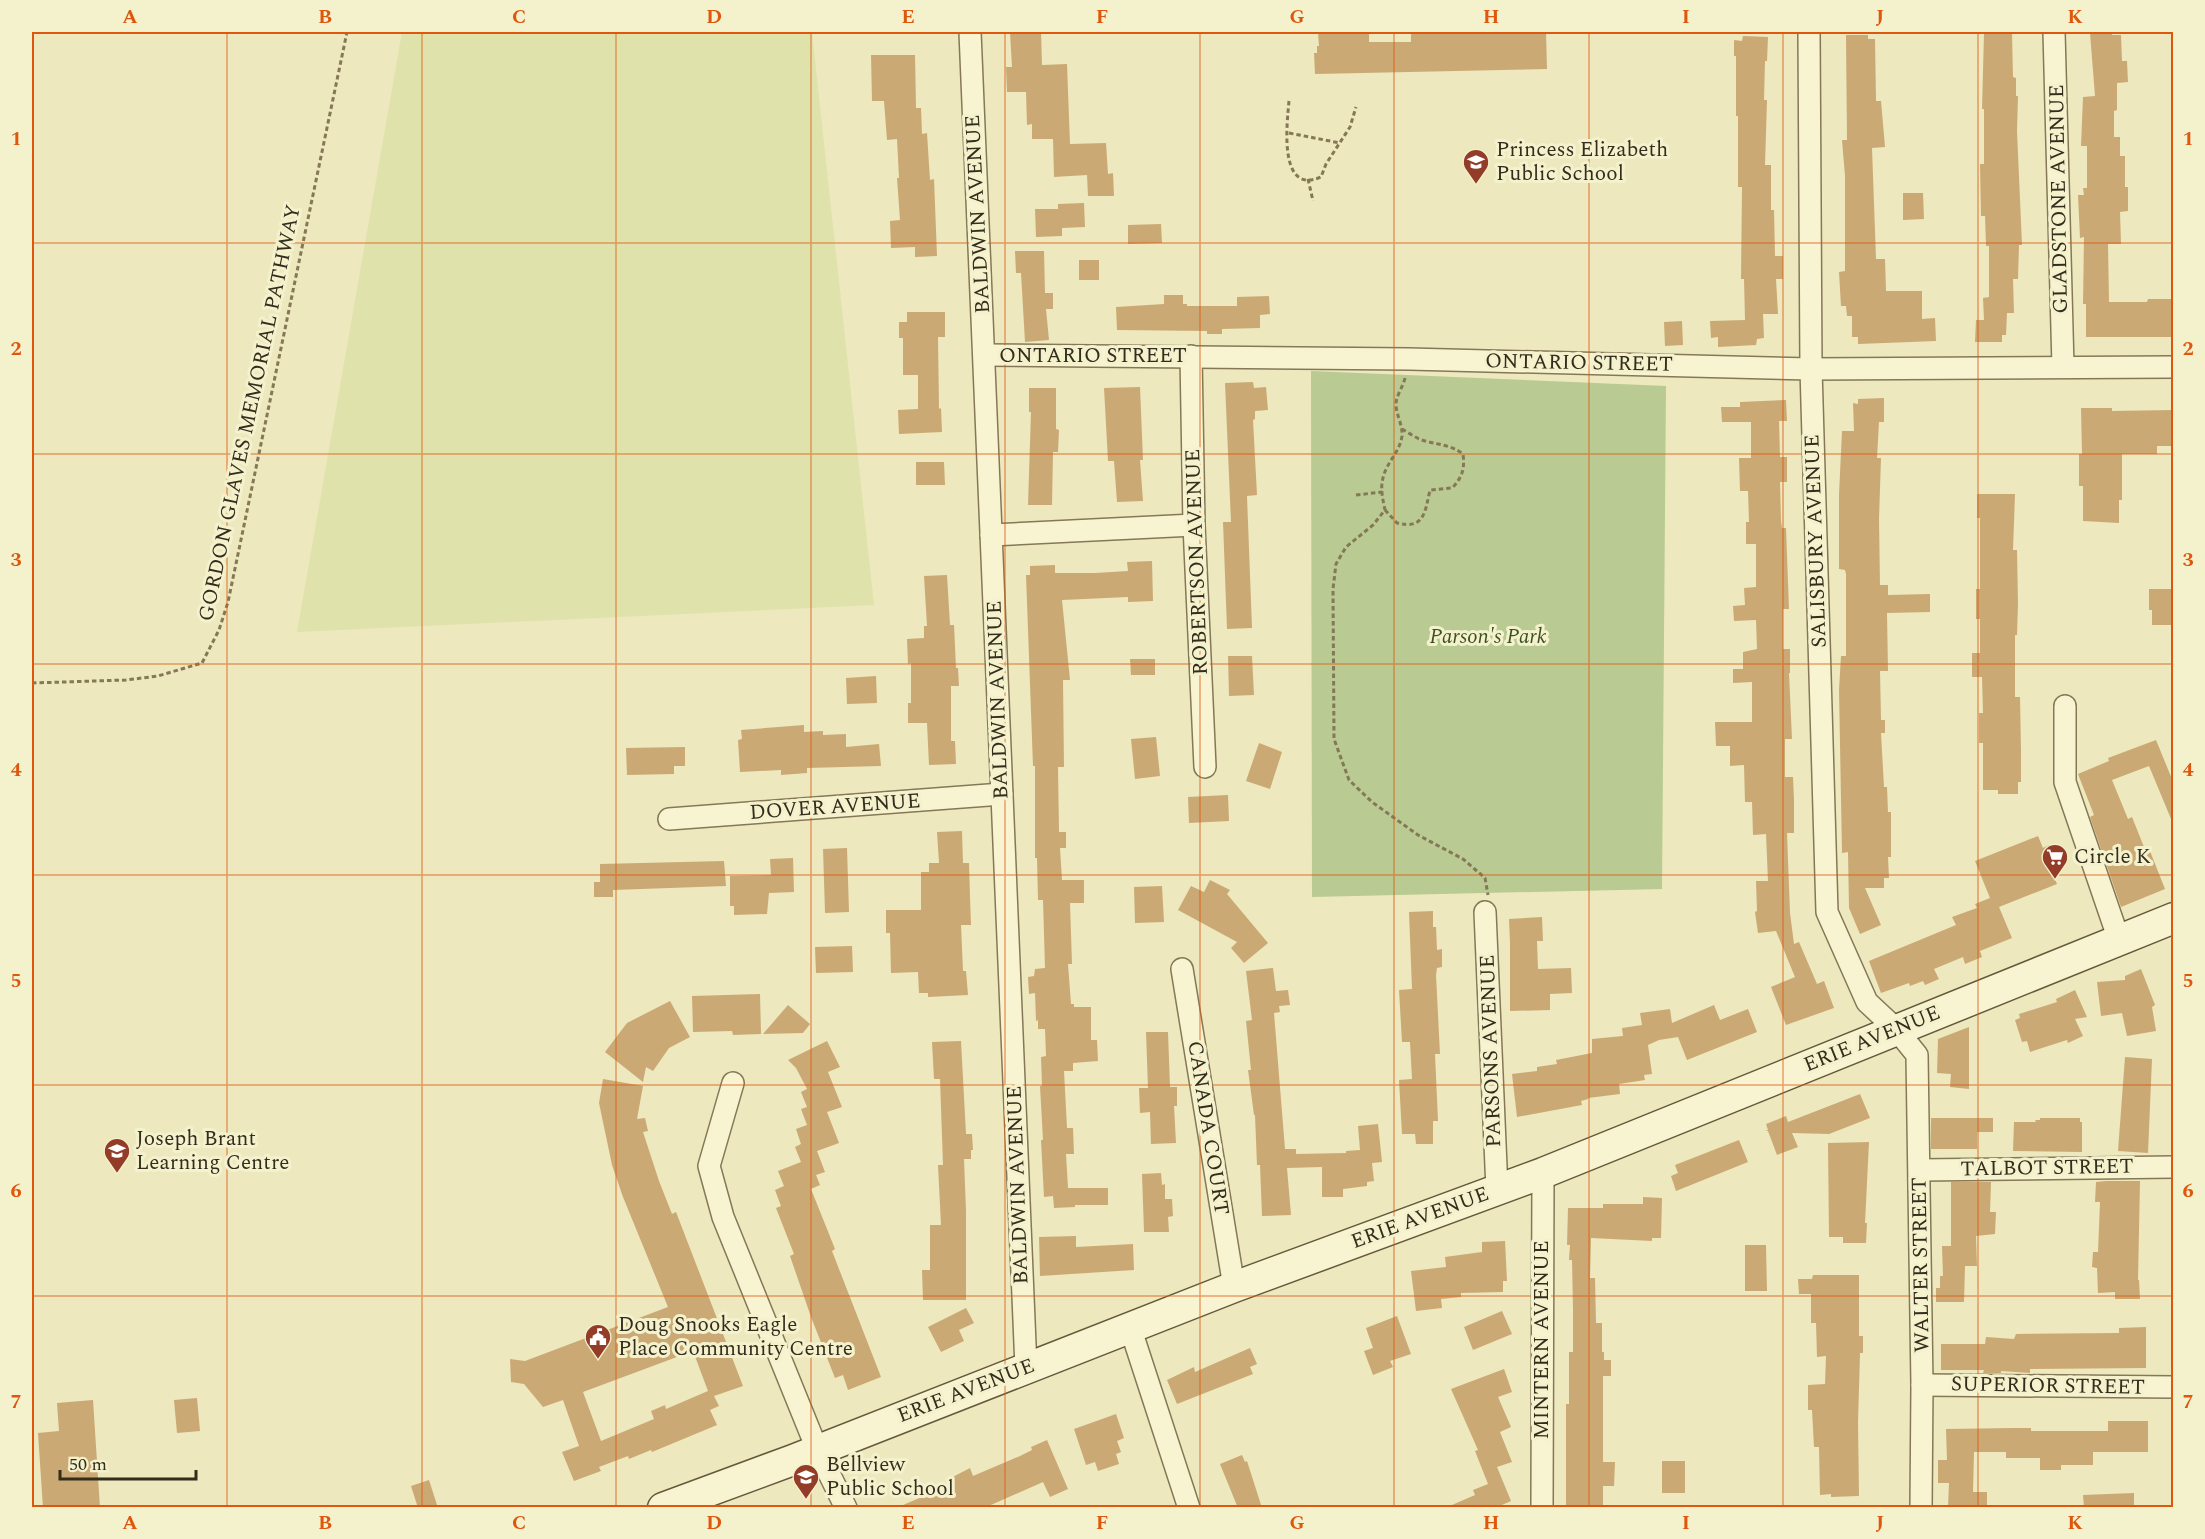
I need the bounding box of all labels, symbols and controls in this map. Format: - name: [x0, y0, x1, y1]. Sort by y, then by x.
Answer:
- text: A: [122, 2, 138, 32]
- text: B: [318, 2, 332, 32]
- text: C: [512, 2, 526, 32]
- text: D: [706, 2, 722, 32]
- text: E: [901, 2, 915, 32]
- text: F: [1096, 2, 1108, 32]
- text: G: [1289, 2, 1305, 32]
- text: H: [1483, 2, 1499, 32]
- text: I: [1682, 2, 1690, 32]
- text: J: [1876, 2, 1884, 32]
- text: K: [2067, 2, 2083, 32]
- street label: GLADSTONE AVENUE: [2041, 84, 2077, 314]
- street label: BALDWIN AVENUE: [957, 114, 999, 314]
- text: 1: [10, 124, 22, 154]
- text: 1: [2182, 124, 2194, 154]
- place label: Princess Elizabeth Public School: [1496, 134, 1668, 190]
- school or university icon: Princess Elizabeth Public School: [1461, 147, 1491, 185]
- street label: GORDON GLAVES MEMORIAL PATHWAY: [190, 202, 310, 624]
- text: 2: [10, 334, 22, 364]
- text: 2: [2182, 334, 2194, 364]
- street label: ONTARIO STREET: [999, 340, 1187, 372]
- street label: ONTARIO STREET: [1485, 345, 1673, 381]
- street label: SALISBURY AVENUE: [1796, 434, 1836, 648]
- street label: ROBERTSON AVENUE: [1177, 448, 1217, 676]
- text: 3: [10, 545, 22, 575]
- text: 3: [2182, 545, 2194, 575]
- street label: BALDWIN AVENUE: [979, 600, 1017, 800]
- park label: Parson's Park: [1430, 621, 1547, 653]
- text: 4: [10, 755, 22, 785]
- text: 4: [2182, 755, 2194, 785]
- street label: DOVER AVENUE: [748, 785, 922, 829]
- place label: Circle K: [2074, 841, 2151, 873]
- supermarket icon: Circle K: [2040, 842, 2070, 880]
- street label: PARSONS AVENUE: [1472, 954, 1510, 1148]
- text: 5: [10, 966, 22, 996]
- text: 5: [2182, 966, 2194, 996]
- street label: ERIE AVENUE: [1799, 997, 1945, 1081]
- street label: CANADA COURT: [1178, 1039, 1238, 1217]
- street label: BALDWIN AVENUE: [999, 1085, 1037, 1285]
- place label: Joseph Brant Learning Centre: [136, 1123, 289, 1179]
- school or university icon: Joseph Brant Learning Centre: [102, 1136, 132, 1174]
- street label: TALBOT STREET: [1960, 1150, 2134, 1186]
- text: 6: [10, 1176, 22, 1206]
- text: 6: [2182, 1176, 2194, 1206]
- street label: WALTER STREET: [1903, 1177, 1939, 1353]
- street label: ERIE AVENUE: [1346, 1178, 1494, 1258]
- street label: MINTERN AVENUE: [1526, 1240, 1558, 1440]
- place label: Doug Snooks Eagle Place Community Centre: [618, 1309, 853, 1365]
- public building icon: Doug Snooks Eagle Place Community Centre: [583, 1322, 613, 1360]
- street label: ERIE AVENUE: [893, 1350, 1039, 1432]
- street label: SUPERIOR STREET: [1951, 1368, 2145, 1404]
- text: 7: [10, 1387, 22, 1417]
- text: 7: [2182, 1387, 2194, 1417]
- scale bar: [60, 1443, 196, 1481]
- place label: Bellview Public School: [826, 1449, 954, 1505]
- text: 50 m: [69, 1451, 107, 1478]
- school or university icon: Bellview Public School: [791, 1462, 821, 1500]
- text: A: [122, 1508, 138, 1538]
- text: B: [318, 1508, 332, 1538]
- text: C: [512, 1508, 526, 1538]
- text: D: [706, 1508, 722, 1538]
- text: E: [901, 1508, 915, 1538]
- text: F: [1096, 1508, 1108, 1538]
- text: G: [1289, 1508, 1305, 1538]
- text: H: [1483, 1508, 1499, 1538]
- text: I: [1682, 1508, 1690, 1538]
- text: J: [1876, 1508, 1884, 1538]
- text: K: [2067, 1508, 2083, 1538]

